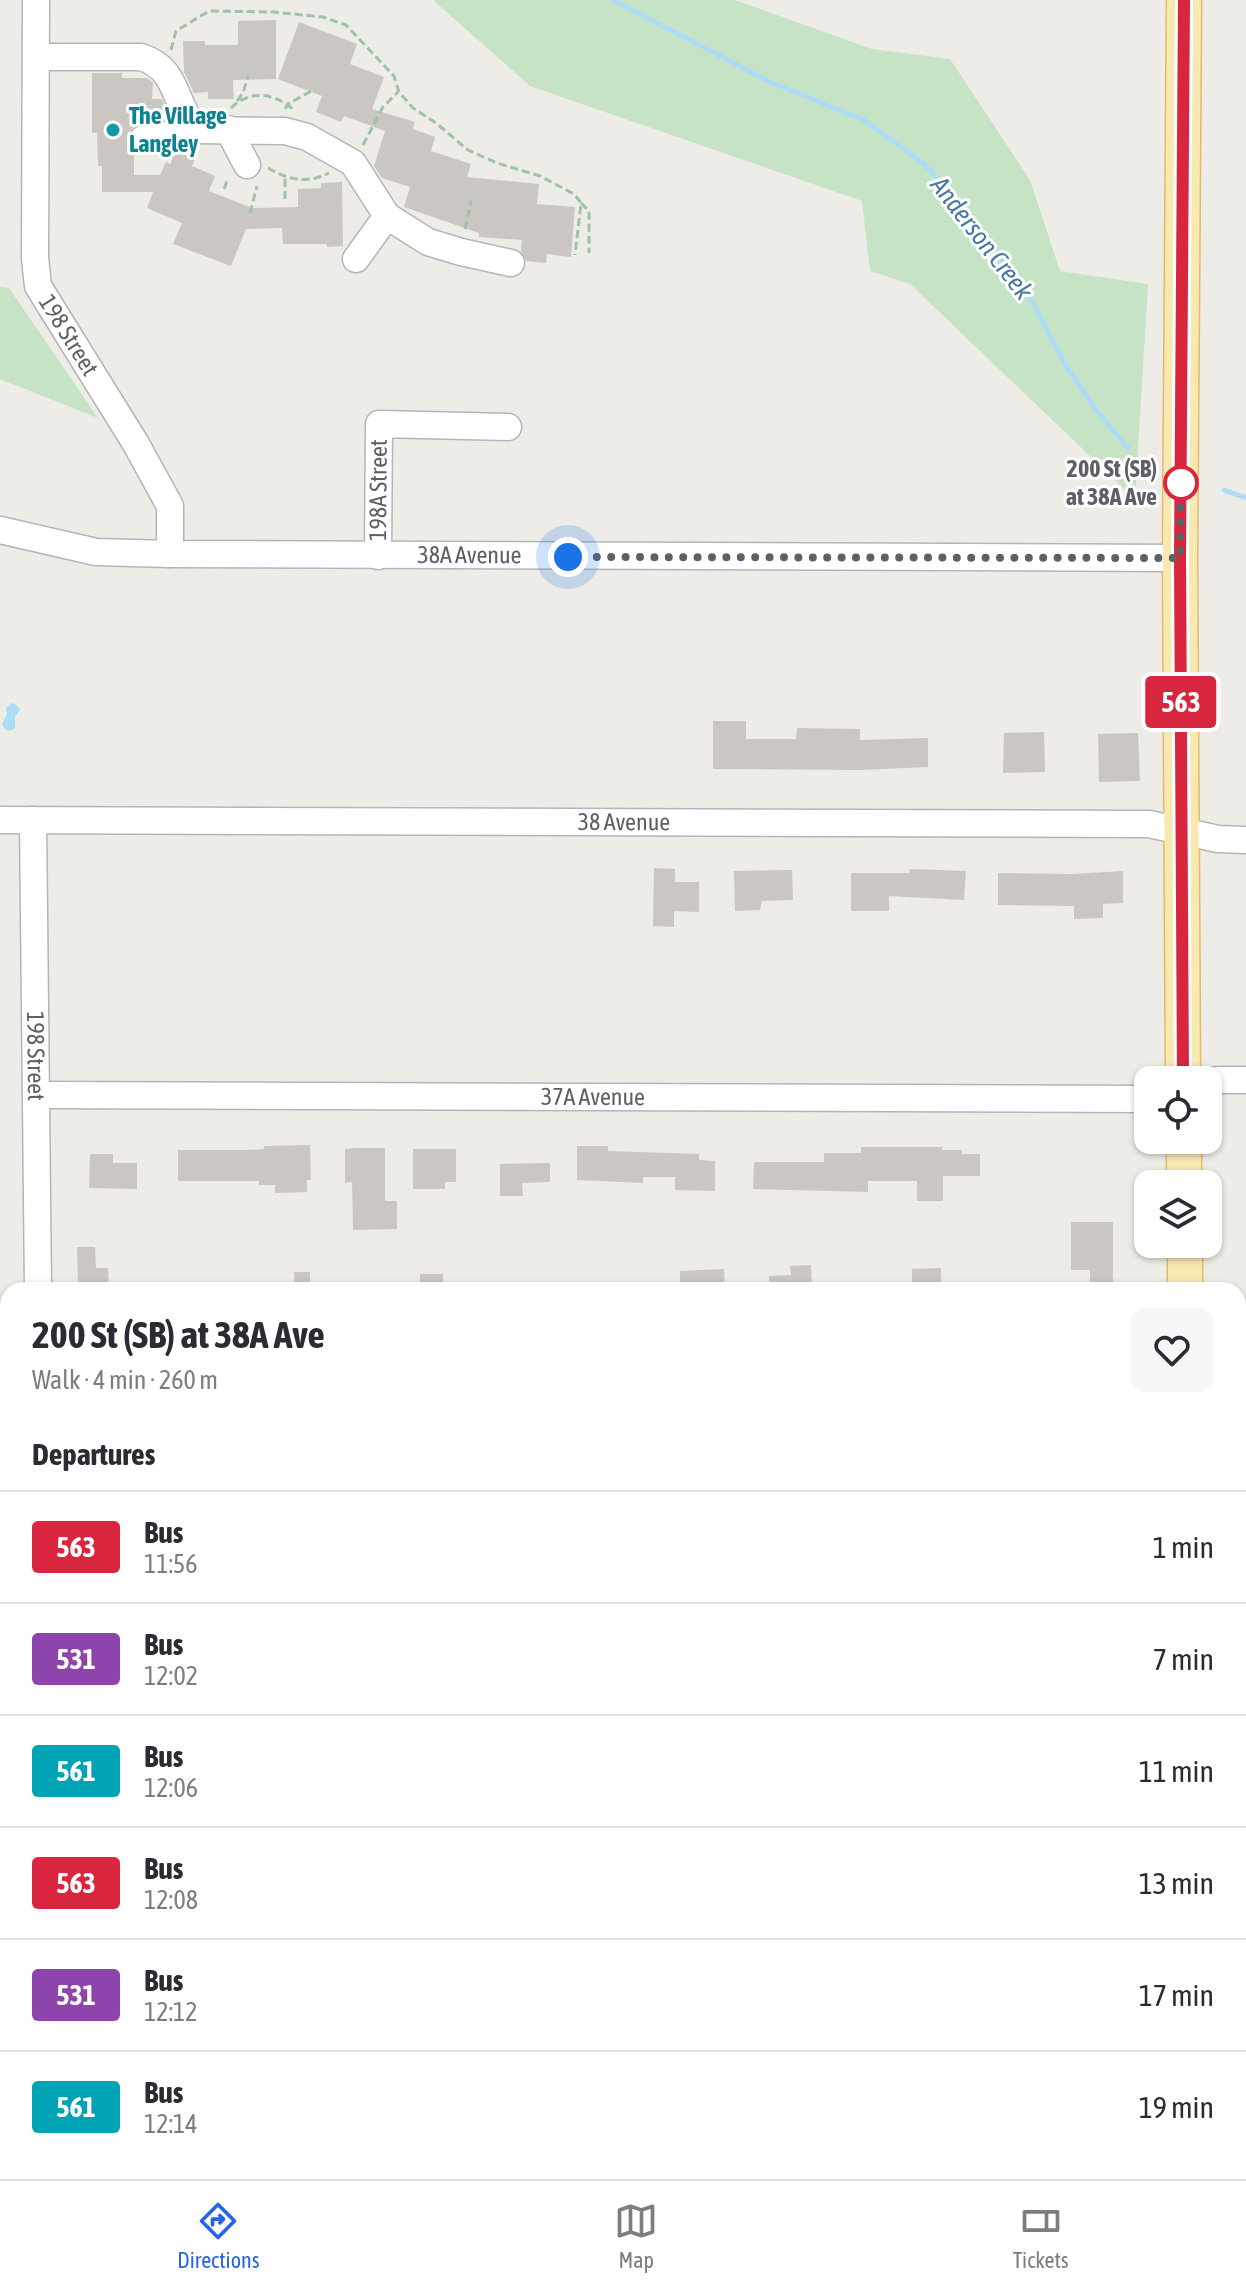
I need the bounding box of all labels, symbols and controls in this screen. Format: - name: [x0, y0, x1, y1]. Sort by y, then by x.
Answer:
- place label: The Village Langley: [129, 102, 227, 157]
- marker: The Village Langley: [104, 121, 122, 139]
- water label: Anderson Creek: [924, 170, 1040, 306]
- street label: 198 Street: [34, 290, 104, 380]
- street label: 198A Street: [364, 439, 392, 541]
- place label: 200 St (SB) at 38A Ave: [1066, 455, 1157, 510]
- marker: 200 St (SB) at 38A Ave: [1164, 466, 1198, 500]
- your location: [548, 537, 588, 577]
- street label: 38A Avenue: [417, 541, 522, 568]
- line badge: 563: [1135, 676, 1227, 728]
- text: 563: [1161, 686, 1201, 718]
- street label: 38 Avenue: [578, 808, 670, 835]
- street label: 198 Street: [22, 1011, 50, 1101]
- map controls: [1134, 1066, 1222, 1258]
- button: locate: [1134, 1066, 1222, 1154]
- street label: 37A Avenue: [541, 1083, 645, 1110]
- button: layers: [1134, 1170, 1222, 1258]
- button: heart: [1130, 1308, 1214, 1392]
- text: 200 St (SB) at 38A Ave: [32, 1313, 325, 1356]
- text: Walk · 4 min · 260 m: [32, 1365, 218, 1395]
- text: Departures: [32, 1437, 155, 1471]
- text: Bus: [144, 1515, 183, 1549]
- text: 1 min: [1153, 1530, 1214, 1564]
- text: 563: [56, 1531, 96, 1563]
- text: 11:56: [144, 1549, 198, 1579]
- text: Bus: [144, 1627, 183, 1661]
- text: 7 min: [1153, 1642, 1214, 1676]
- text: 531: [56, 1643, 96, 1675]
- text: 12:02: [144, 1661, 198, 1691]
- text: Bus: [144, 1739, 183, 1773]
- text: 11 min: [1139, 1754, 1214, 1788]
- text: 561: [56, 1755, 96, 1787]
- text: 12:06: [144, 1773, 198, 1803]
- text: Bus: [144, 1851, 183, 1885]
- text: 13 min: [1139, 1866, 1214, 1900]
- text: 563: [56, 1867, 96, 1899]
- text: 12:08: [144, 1885, 198, 1915]
- text: Bus: [144, 1963, 183, 1997]
- text: 17 min: [1139, 1978, 1214, 2012]
- text: 531: [56, 1979, 96, 2011]
- text: 12:12: [144, 1997, 198, 2027]
- text: Bus: [144, 2075, 183, 2109]
- text: 19 min: [1139, 2090, 1214, 2124]
- text: 561: [56, 2091, 96, 2123]
- text: 12:14: [144, 2109, 198, 2139]
- tab: Directions: [177, 2199, 259, 2273]
- tab: Map: [614, 2199, 658, 2273]
- tab: Tickets: [1013, 2199, 1069, 2273]

